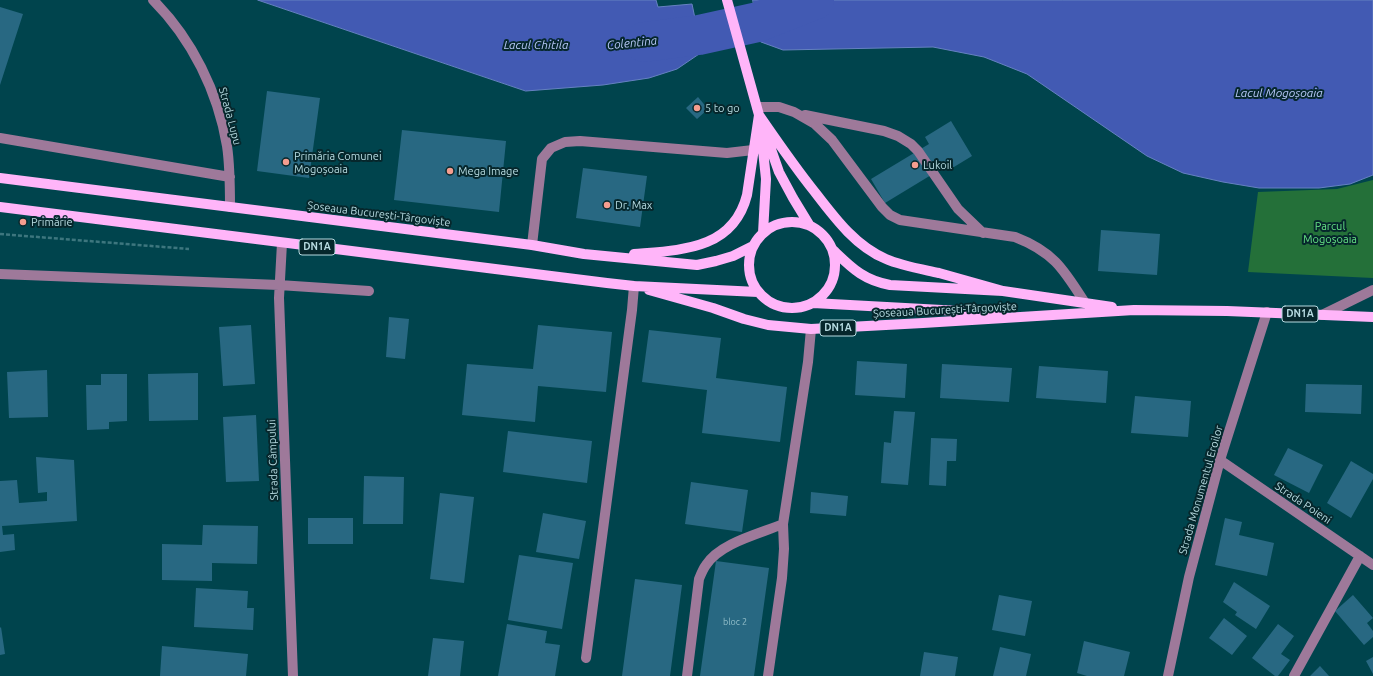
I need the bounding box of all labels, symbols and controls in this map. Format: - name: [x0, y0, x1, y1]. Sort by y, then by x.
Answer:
- water label: Colentina: [606, 33, 658, 53]
- water label: Lacul Chitila: [504, 38, 568, 52]
- street label: Strada Lupu: [216, 86, 244, 146]
- water label: Lacul Mogoșoaia: [1235, 86, 1323, 100]
- place label: 5 to go: [705, 101, 740, 115]
- marker: 5 to go: [692, 103, 702, 113]
- place label: Primăria Comunei Mogoșoaia: [294, 149, 382, 175]
- marker: Primăria Comunei Mogoșoaia: [281, 157, 291, 167]
- place label: Lukoil: [923, 158, 952, 172]
- marker: Lukoil: [910, 160, 920, 170]
- place label: Mega Image: [458, 164, 518, 178]
- marker: Mega Image: [445, 166, 455, 176]
- place label: Dr. Max: [615, 198, 652, 212]
- street label: Șoseaua București-Târgoviște: [307, 199, 451, 229]
- marker: Dr. Max: [602, 200, 612, 210]
- place label: Primărie: [31, 215, 72, 229]
- marker: Primărie: [18, 217, 28, 227]
- park label: Parcul Mogoșoaia: [1303, 219, 1357, 245]
- road number: DN1A: [299, 239, 335, 255]
- street label: Șoseaua București-Târgoviște: [873, 300, 1017, 320]
- road number: DN1A: [1282, 306, 1318, 322]
- road number: DN1A: [820, 320, 856, 336]
- street label: Strada Câmpului: [265, 419, 281, 501]
- street label: Strada Monumentul Eroilor: [1176, 424, 1226, 556]
- street label: Strada Poieni: [1272, 479, 1334, 527]
- house number: bloc 2: [723, 617, 747, 627]

